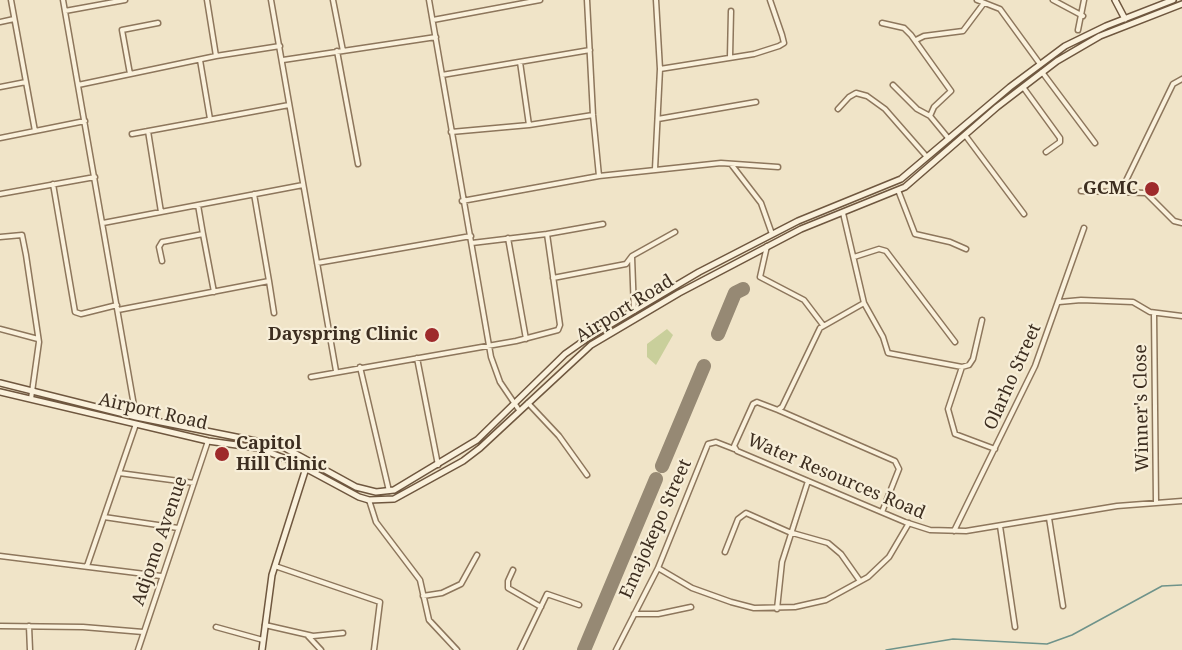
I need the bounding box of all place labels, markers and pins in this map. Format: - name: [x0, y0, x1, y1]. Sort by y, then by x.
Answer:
- place label: GCMC: [1083, 178, 1138, 200]
- marker: GCMC: [1143, 180, 1161, 198]
- place label: Dayspring Clinic: [268, 324, 418, 346]
- marker: Dayspring Clinic: [423, 326, 441, 344]
- place label: Capitol Hill Clinic: [236, 433, 327, 476]
- marker: Capitol Hill Clinic: [213, 445, 231, 463]

